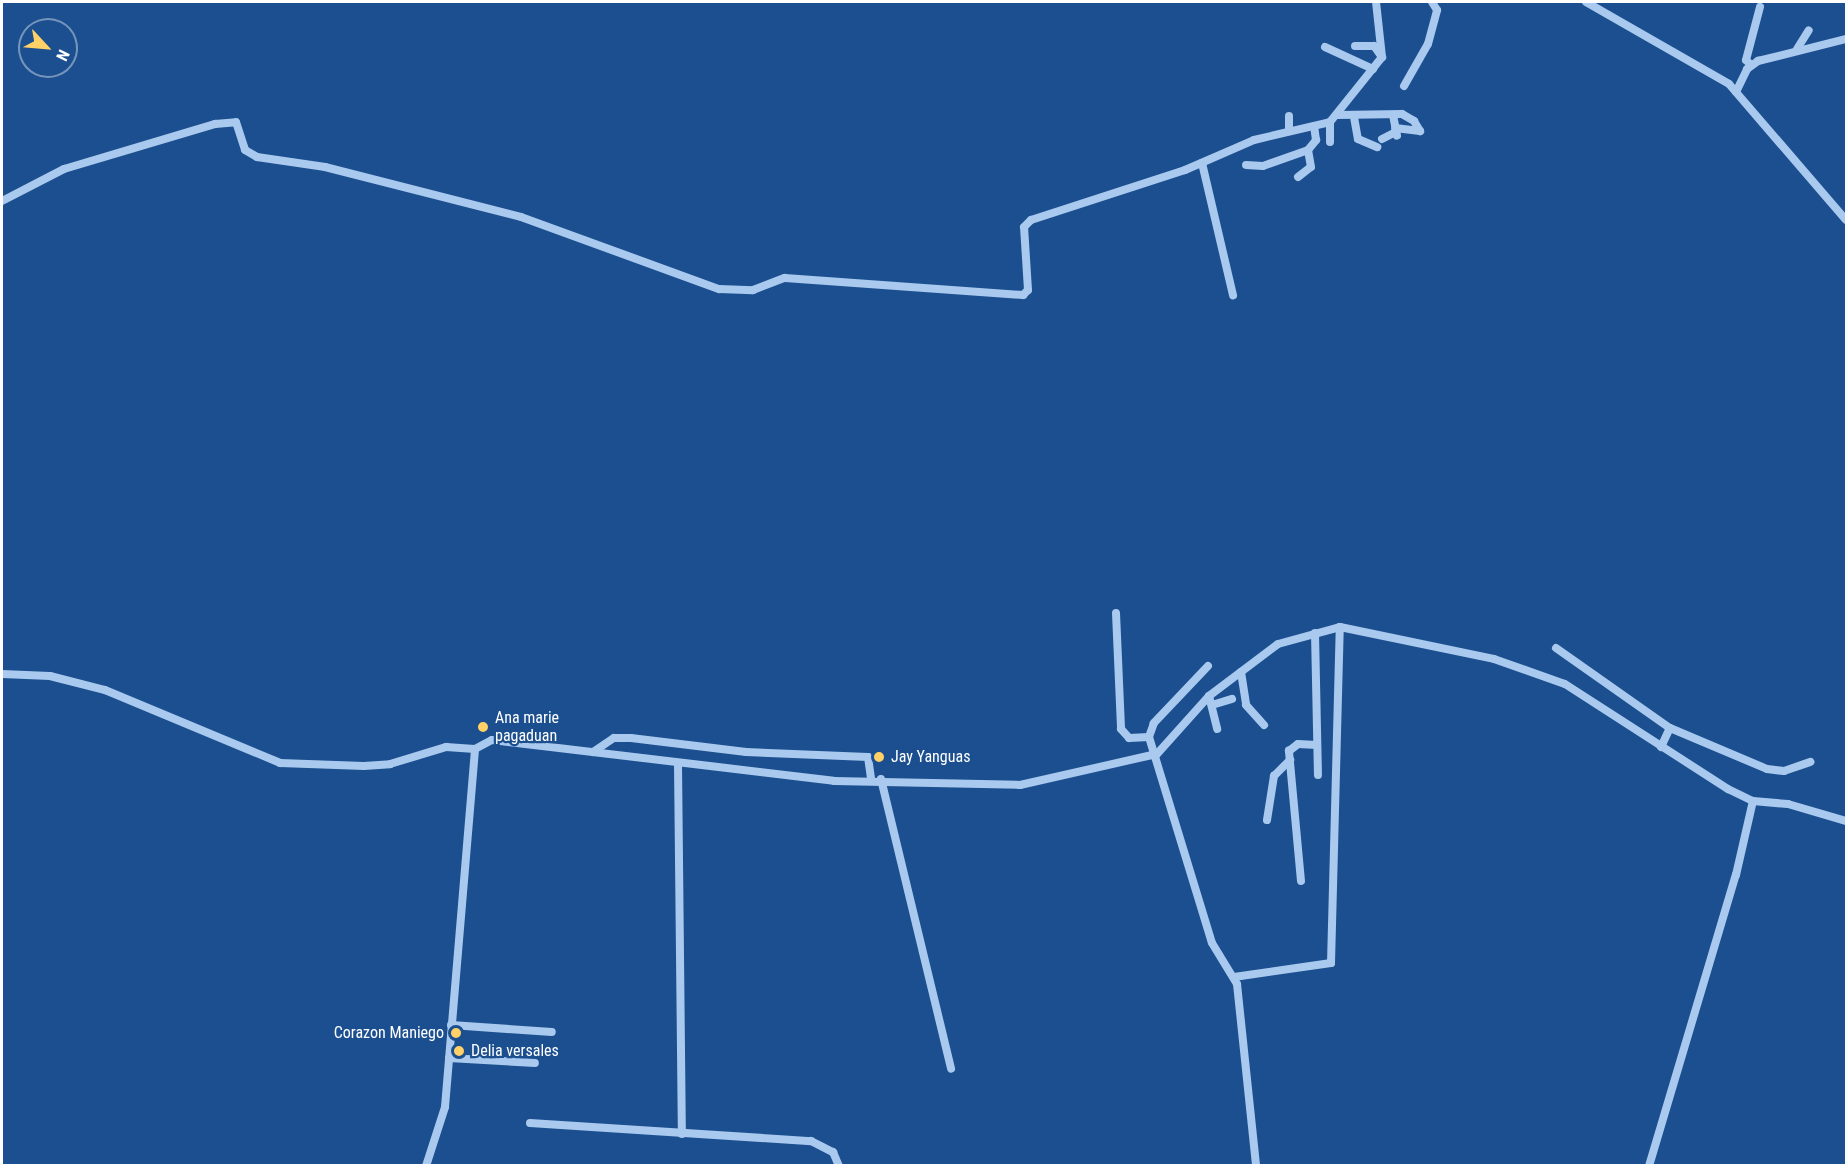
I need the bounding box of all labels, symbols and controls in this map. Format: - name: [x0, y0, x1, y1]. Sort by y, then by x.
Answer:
- north arrow: [18, 18, 78, 78]
- text: N: [52, 47, 74, 64]
- place label: Ana marie pagaduan: [495, 708, 559, 746]
- marker: Ana marie pagaduan: [476, 720, 490, 734]
- place label: Jay Yanguas: [891, 747, 970, 767]
- marker: Jay Yanguas: [872, 750, 886, 764]
- place label: Corazon Maniego: [334, 1023, 444, 1043]
- marker: Corazon Maniego: [449, 1026, 463, 1040]
- place label: Delia versales: [471, 1041, 559, 1061]
- marker: Delia versales: [452, 1044, 466, 1058]

